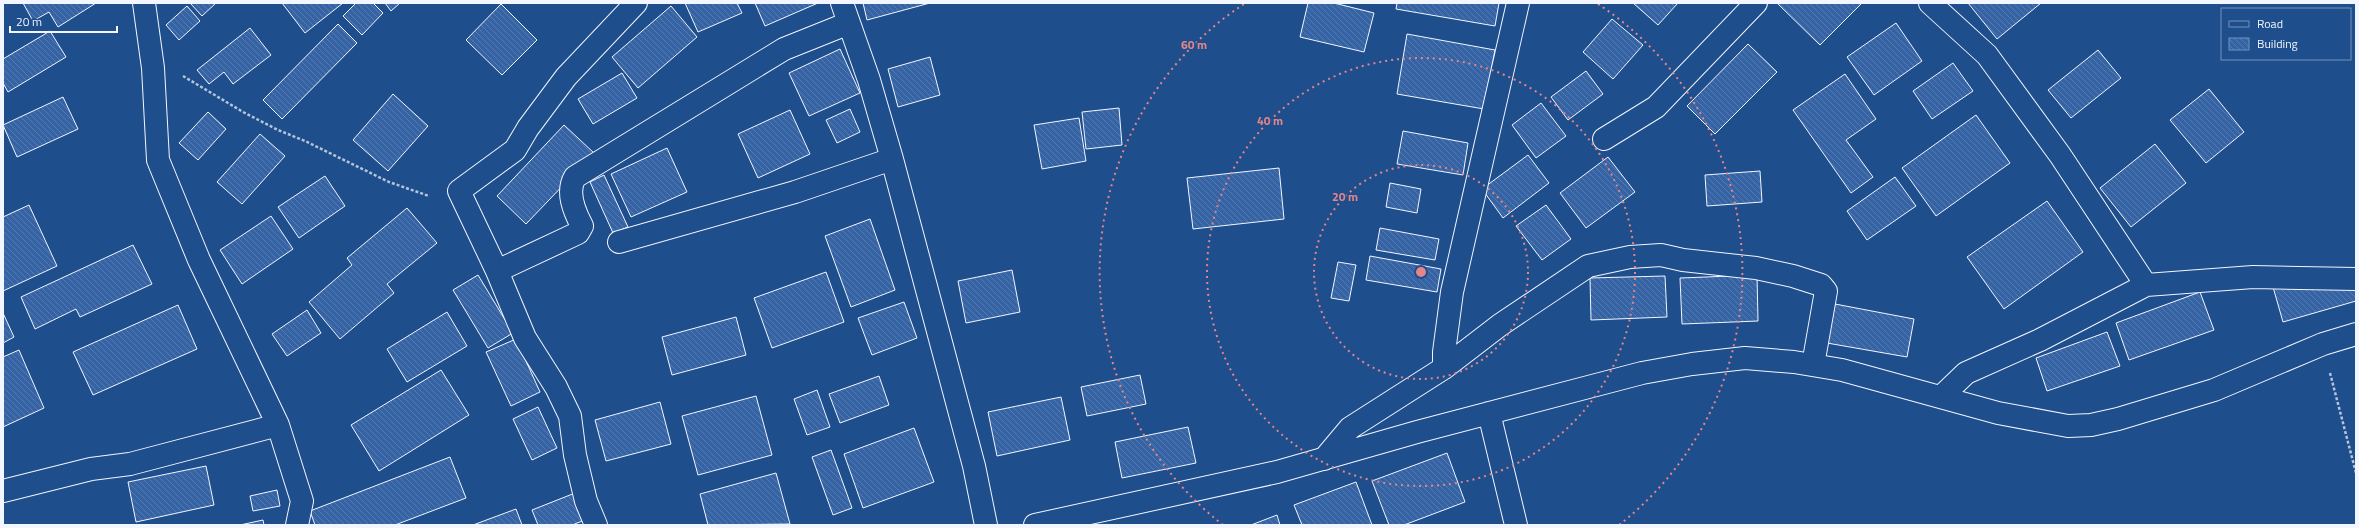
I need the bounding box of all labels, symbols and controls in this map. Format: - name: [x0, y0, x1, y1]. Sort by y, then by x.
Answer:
- scale bar: [10, 8, 117, 34]
- legend: [2221, 8, 2351, 60]
- text: 20 m: [16, 12, 42, 31]
- text: Road: [2257, 14, 2283, 33]
- text: Building: [2257, 34, 2298, 53]
- text: 60 m: [1181, 35, 1207, 54]
- text: 40 m: [1257, 111, 1283, 130]
- text: 20 m: [1332, 187, 1358, 206]
- centre of rings: [1414, 265, 1428, 279]

